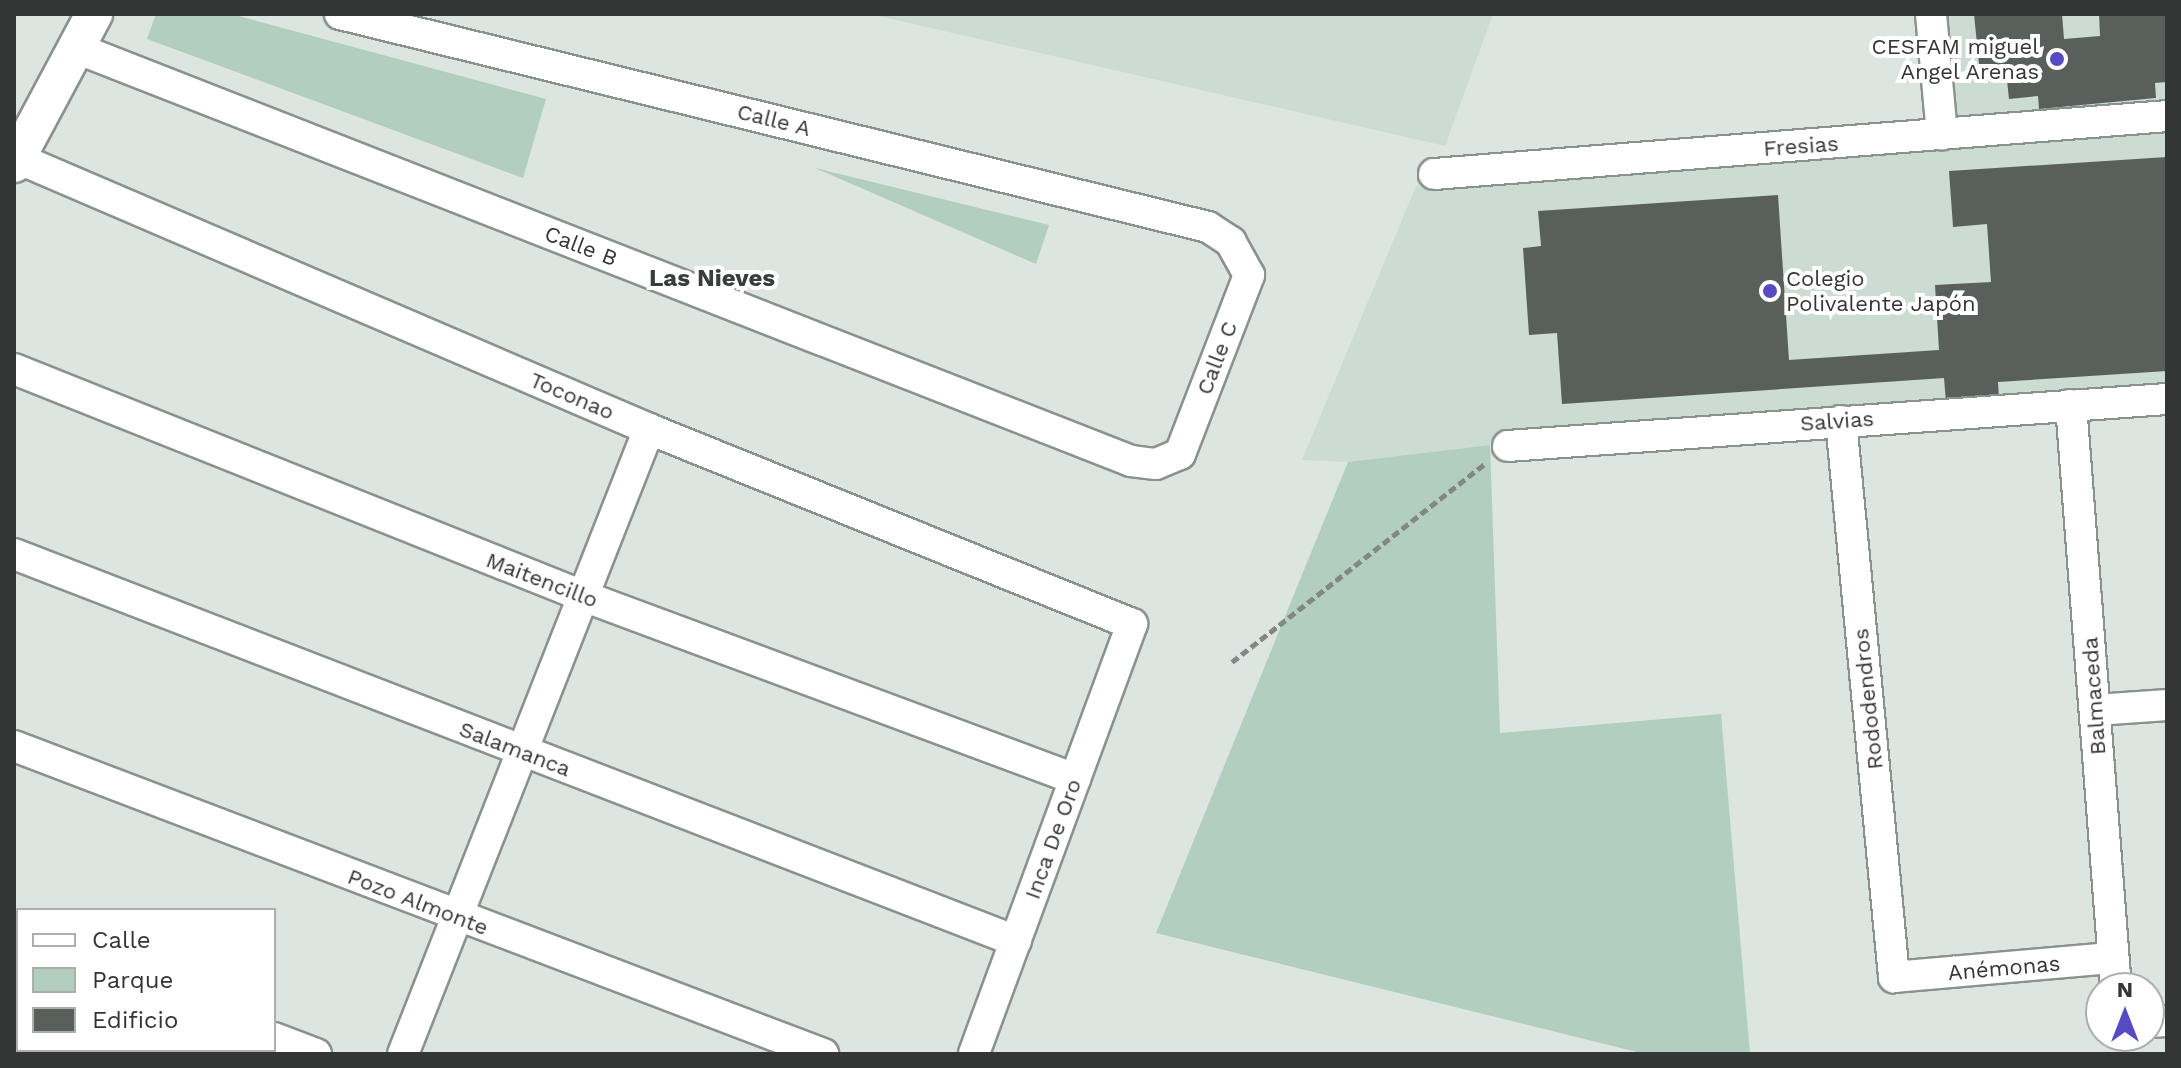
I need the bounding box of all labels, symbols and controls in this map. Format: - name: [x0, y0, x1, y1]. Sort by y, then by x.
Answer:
- place label: CESFAM miguel Angel Arenas: [1872, 33, 2039, 84]
- marker: CESFAM miguel Angel Arenas: [2046, 48, 2068, 70]
- street label: Calle A: [734, 98, 814, 142]
- street label: Fresias: [1763, 130, 1839, 162]
- street label: Calle B: [541, 220, 621, 272]
- district label: Las Nieves: [649, 265, 775, 293]
- place label: Colegio Polivalente Japón: [1786, 265, 1976, 316]
- marker: Colegio Polivalente Japón: [1761, 282, 1779, 300]
- street label: Calle C: [1191, 318, 1243, 398]
- street label: Toconao: [526, 366, 618, 426]
- street label: Salvias: [1799, 405, 1875, 437]
- street label: Maitencillo: [483, 547, 601, 613]
- street label: Rododendros: [1847, 627, 1889, 771]
- street label: Balmaceda: [2077, 636, 2111, 756]
- street label: Salamanca: [456, 716, 574, 782]
- street label: Inca De Oro: [1019, 775, 1087, 903]
- street label: Pozo Almonte: [344, 863, 492, 941]
- legend: [16, 908, 276, 1052]
- text: Calle: [92, 926, 151, 954]
- street label: Anémonas: [1947, 950, 2061, 986]
- text: Parque: [92, 966, 173, 994]
- north arrow: [2085, 972, 2165, 1052]
- text: N: [2117, 977, 2133, 1002]
- text: Edificio: [92, 1006, 178, 1034]

